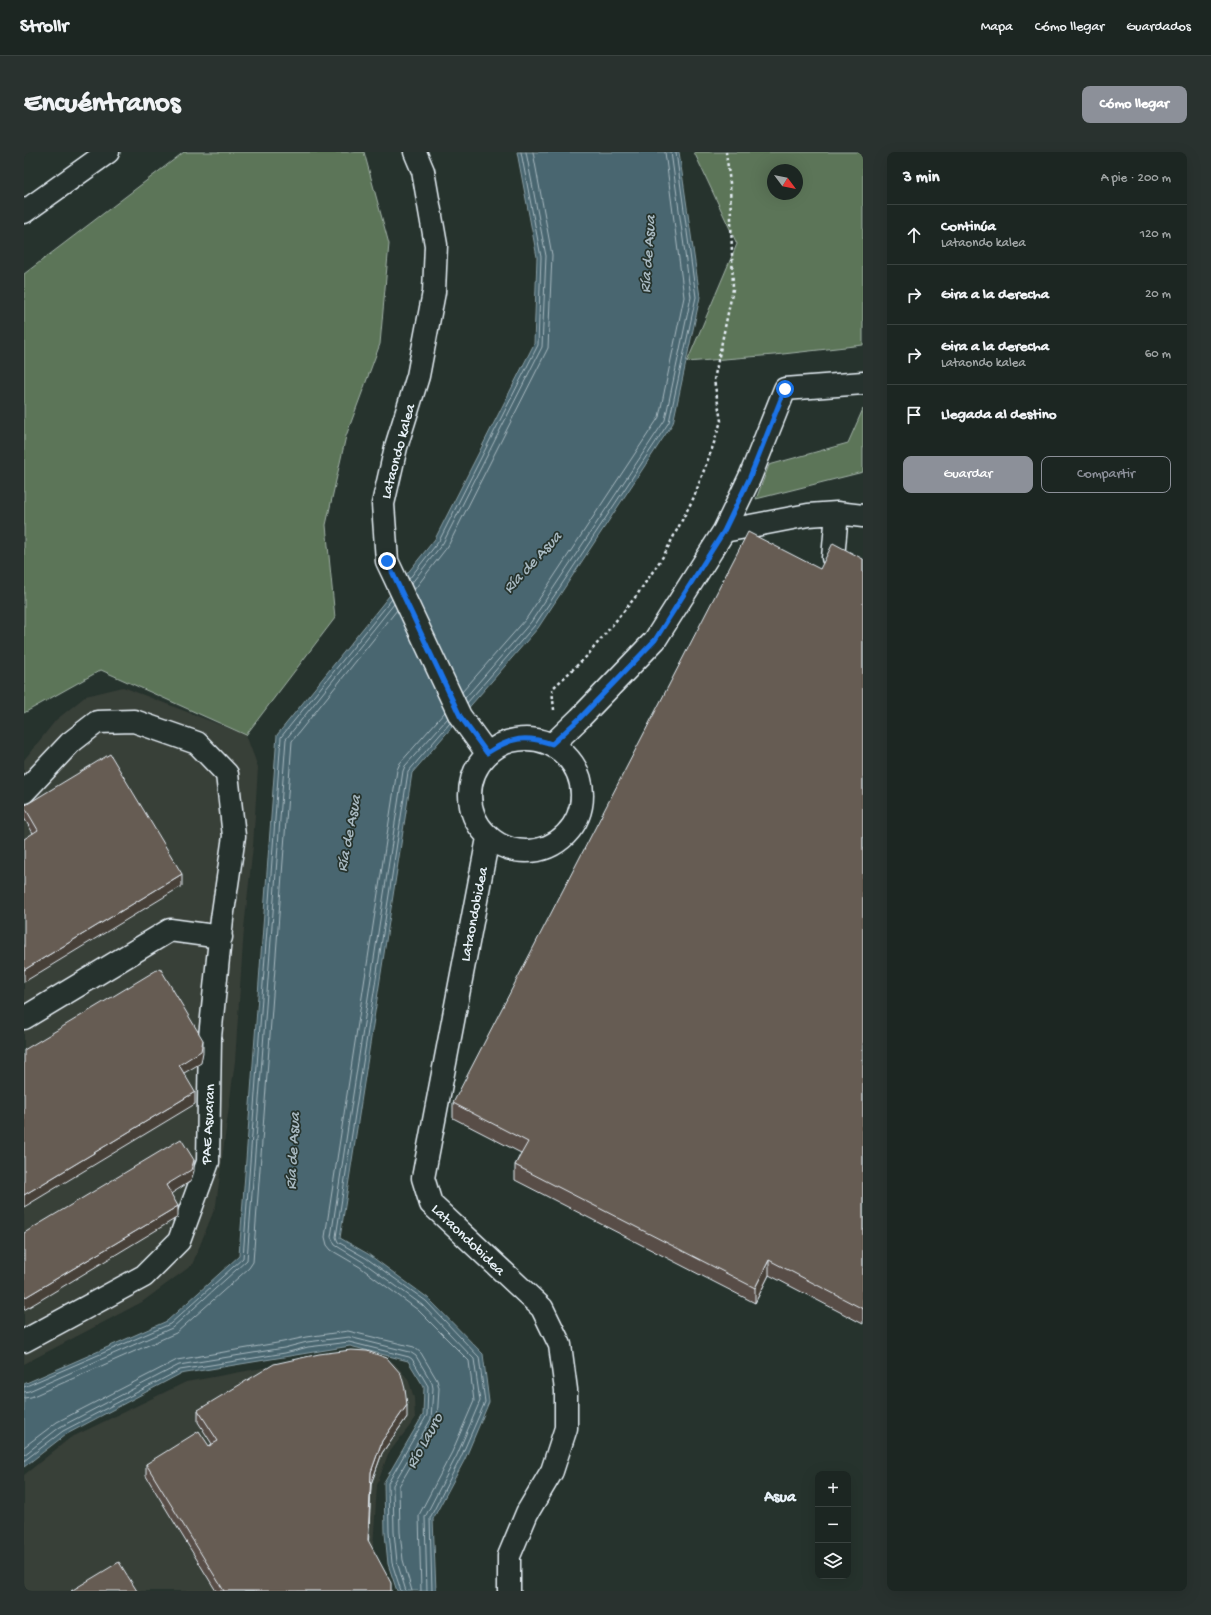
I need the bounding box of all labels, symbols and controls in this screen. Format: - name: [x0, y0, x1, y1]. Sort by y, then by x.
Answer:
- text: Strollr: [20, 16, 68, 39]
- text: Mapa: [981, 19, 1013, 36]
- text: Cómo llegar: [1035, 19, 1104, 36]
- text: Guardados: [1126, 19, 1191, 36]
- button: Cómo llegar: [1082, 86, 1187, 123]
- text: Encuéntranos: [24, 88, 180, 121]
- north arrow: [767, 164, 803, 200]
- text: 3 min: [903, 168, 940, 188]
- text: A pie · 200 m: [1101, 171, 1171, 186]
- water label: Ría de Asua: [637, 214, 662, 294]
- text: Continúa: [941, 218, 996, 236]
- icon: ahead: [903, 224, 925, 246]
- text: 120 m: [1140, 227, 1171, 242]
- text: Lataondo kalea: [941, 236, 1026, 251]
- icon: right: [903, 284, 925, 306]
- text: Gira a la derecha: [941, 286, 1049, 304]
- text: 20 m: [1145, 287, 1171, 302]
- text: Gira a la derecha: [941, 338, 1049, 356]
- icon: right: [903, 344, 925, 366]
- text: 60 m: [1145, 347, 1171, 362]
- text: Lataondo kalea: [941, 356, 1026, 371]
- route start: [776, 380, 794, 398]
- street label: Lataondo kalea: [378, 401, 420, 501]
- icon: arrive: [903, 404, 925, 426]
- text: Llegada al destino: [941, 406, 1057, 424]
- button: Guardar: [903, 456, 1033, 493]
- button: Compartir: [1041, 456, 1171, 493]
- water label: Ría de Asua: [500, 528, 568, 598]
- route end: [378, 552, 396, 570]
- water label: Ría de Asua: [334, 793, 367, 874]
- street label: Lataondobidea: [457, 865, 493, 963]
- street label: PAE Asuaran: [198, 1083, 220, 1166]
- water label: Ría de Asua: [283, 1111, 306, 1190]
- street label: Lataondobidea: [427, 1201, 509, 1281]
- water label: Río Lauro: [403, 1410, 449, 1473]
- map controls: [815, 1471, 851, 1579]
- button: +: [815, 1471, 851, 1507]
- district label: Asua: [763, 1489, 797, 1508]
- button: −: [815, 1507, 851, 1543]
- button: layers: [815, 1543, 851, 1579]

